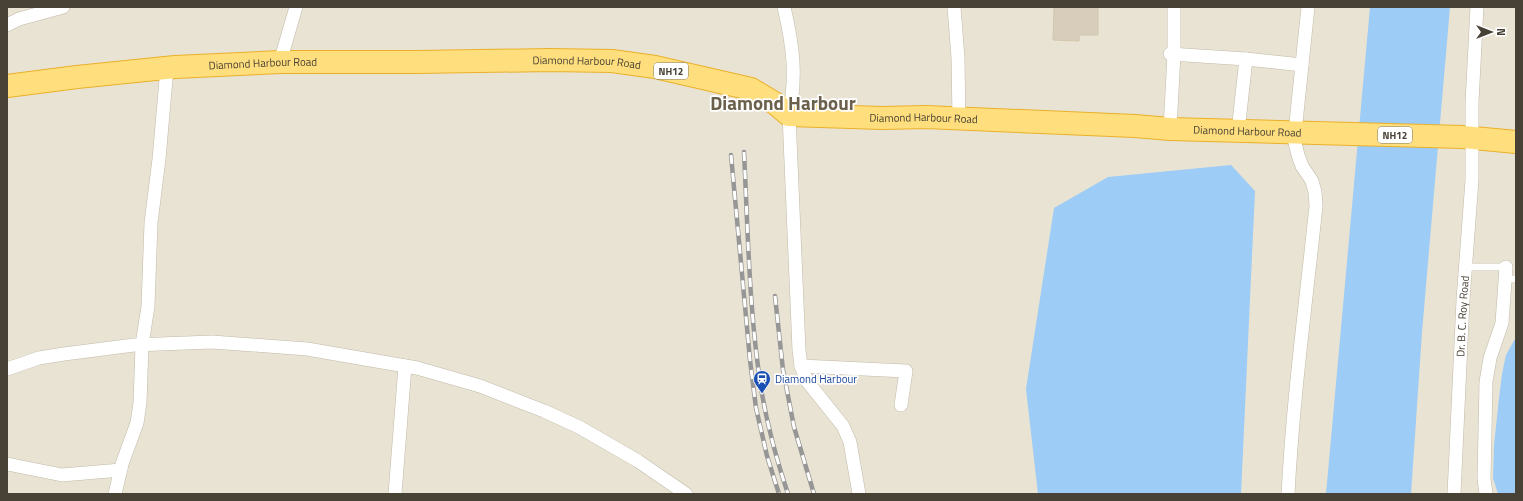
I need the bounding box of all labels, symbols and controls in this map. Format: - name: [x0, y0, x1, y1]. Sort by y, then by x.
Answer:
- north arrow: [1471, 12, 1511, 52]
- text: N: [1493, 28, 1509, 36]
- street label: Diamond Harbour Road: [532, 52, 642, 73]
- street label: Diamond Harbour Road: [208, 54, 317, 73]
- road number: NH12: [654, 63, 688, 79]
- district label: Diamond Harbour: [710, 88, 856, 117]
- street label: Diamond Harbour Road: [869, 109, 978, 127]
- street label: Diamond Harbour Road: [1193, 122, 1302, 141]
- road number: NH12: [1378, 127, 1412, 143]
- street label: Dr. B. C. Roy Road: [1452, 275, 1473, 357]
- station icon: Diamond Harbour: [752, 369, 772, 394]
- place label: Diamond Harbour: [775, 371, 857, 387]

